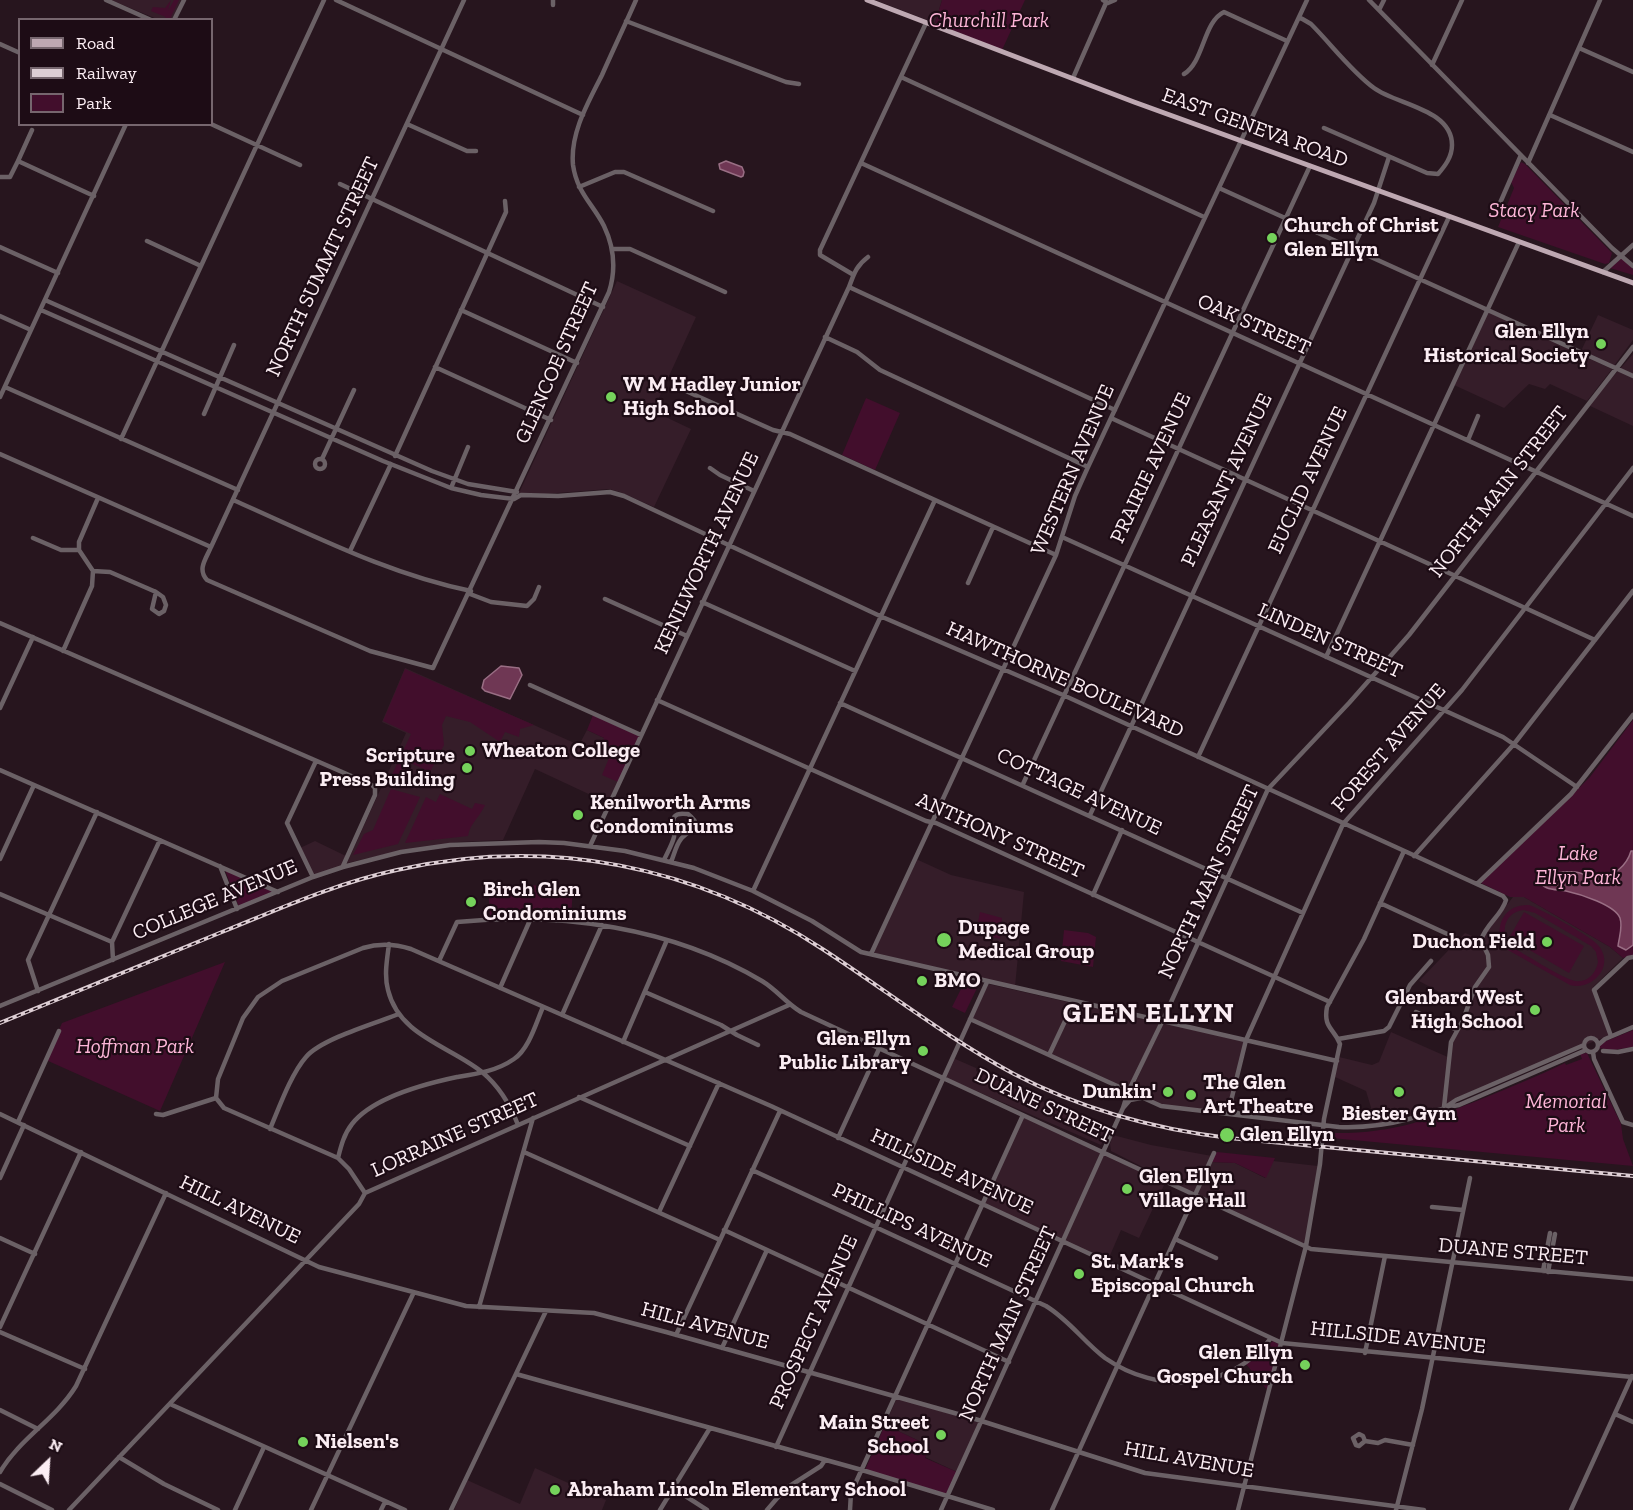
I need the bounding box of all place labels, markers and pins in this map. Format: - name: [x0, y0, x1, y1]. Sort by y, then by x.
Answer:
- place label: Church of Christ Glen Ellyn: [1284, 213, 1439, 263]
- marker: Church of Christ Glen Ellyn: [1265, 231, 1279, 245]
- place label: Glen Ellyn Historical Society: [1424, 319, 1589, 369]
- marker: Glen Ellyn Historical Society: [1594, 337, 1608, 351]
- place label: W M Hadley Junior High School: [623, 372, 801, 422]
- marker: W M Hadley Junior High School: [604, 390, 618, 404]
- place label: Wheaton College: [482, 738, 640, 764]
- place label: Scripture Press Building: [320, 743, 455, 793]
- marker: Wheaton College: [463, 744, 477, 758]
- marker: Scripture Press Building: [460, 761, 474, 775]
- place label: Kenilworth Arms Condominiums: [590, 790, 751, 840]
- marker: Kenilworth Arms Condominiums: [571, 808, 585, 822]
- place label: Birch Glen Condominiums: [483, 877, 627, 927]
- marker: Birch Glen Condominiums: [464, 895, 478, 909]
- place label: Dupage Medical Group: [958, 915, 1094, 965]
- place label: Duchon Field: [1412, 929, 1535, 955]
- marker: Dupage Medical Group: [935, 931, 953, 949]
- marker: Duchon Field: [1540, 935, 1554, 949]
- place label: BMO: [934, 968, 981, 994]
- marker: BMO: [915, 974, 929, 988]
- place label: Glenbard West High School: [1385, 985, 1523, 1035]
- marker: Glenbard West High School: [1528, 1003, 1542, 1017]
- place label: Glen Ellyn Public Library: [779, 1026, 911, 1076]
- marker: Glen Ellyn Public Library: [916, 1044, 930, 1058]
- place label: The Glen Art Theatre: [1203, 1070, 1313, 1120]
- place label: Dunkin': [1082, 1079, 1156, 1105]
- marker: Dunkin': [1161, 1085, 1175, 1099]
- marker: Biester Gym: [1392, 1085, 1406, 1099]
- marker: The Glen Art Theatre: [1184, 1088, 1198, 1102]
- place label: Biester Gym: [1342, 1101, 1456, 1127]
- place label: Glen Ellyn: [1240, 1122, 1335, 1148]
- marker: Glen Ellyn: [1218, 1126, 1236, 1144]
- place label: Glen Ellyn Village Hall: [1139, 1164, 1246, 1214]
- marker: Glen Ellyn Village Hall: [1120, 1182, 1134, 1196]
- place label: St. Mark's Episcopal Church: [1091, 1249, 1254, 1299]
- marker: St. Mark's Episcopal Church: [1072, 1267, 1086, 1281]
- place label: Glen Ellyn Gospel Church: [1157, 1340, 1293, 1390]
- marker: Glen Ellyn Gospel Church: [1298, 1358, 1312, 1372]
- place label: Main Street School: [819, 1410, 929, 1460]
- marker: Main Street School: [934, 1428, 948, 1442]
- place label: Nielsen's: [315, 1429, 399, 1455]
- marker: Nielsen's: [296, 1435, 310, 1449]
- place label: Abraham Lincoln Elementary School: [567, 1477, 906, 1503]
- marker: Abraham Lincoln Elementary School: [548, 1483, 562, 1497]

